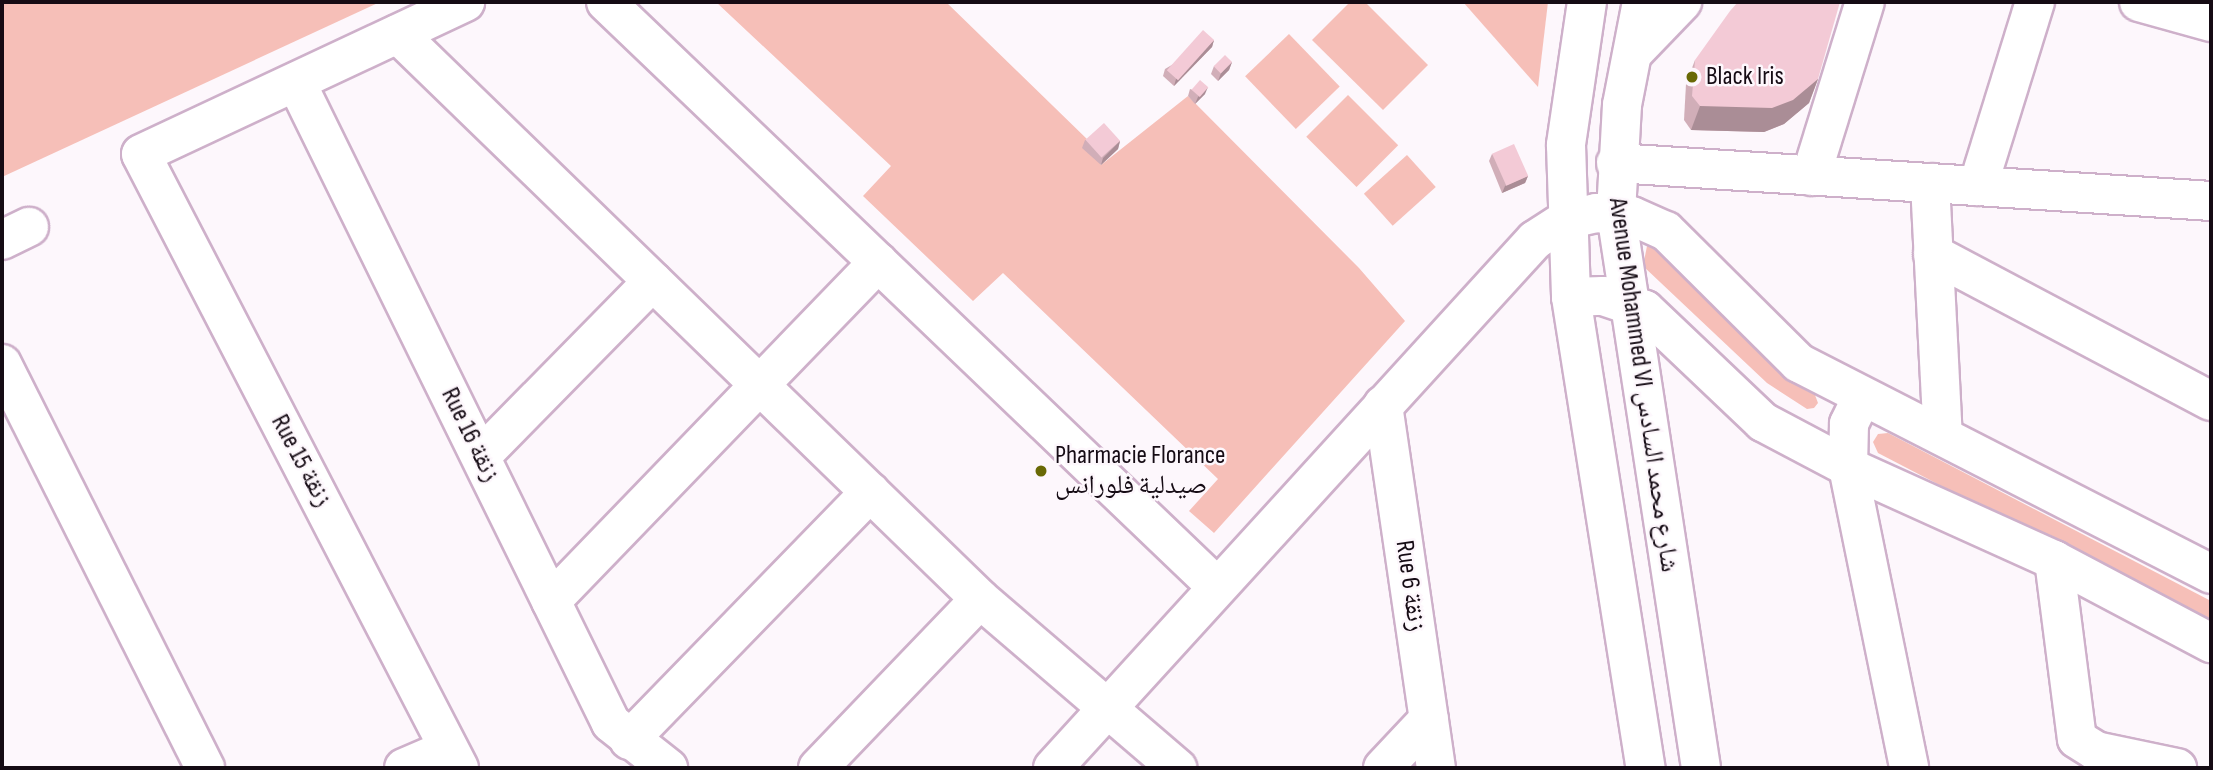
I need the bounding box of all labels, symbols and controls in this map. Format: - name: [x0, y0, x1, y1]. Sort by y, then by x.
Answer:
- place label: Black Iris: [1706, 61, 1784, 93]
- marker: Black Iris: [1684, 69, 1700, 85]
- street label: Avenue Mohammed VI شارع محمد السادس: [1601, 196, 1685, 574]
- street label: Rue 16 زنقة: [434, 383, 506, 487]
- street label: Rue 15 زنقة: [264, 409, 338, 513]
- place label: Pharmacie Florance صيدلية فلورانس: [1055, 440, 1226, 502]
- marker: Pharmacie Florance صيدلية فلورانس: [1033, 463, 1049, 479]
- street label: Rue 6 زنقة: [1388, 538, 1432, 634]

